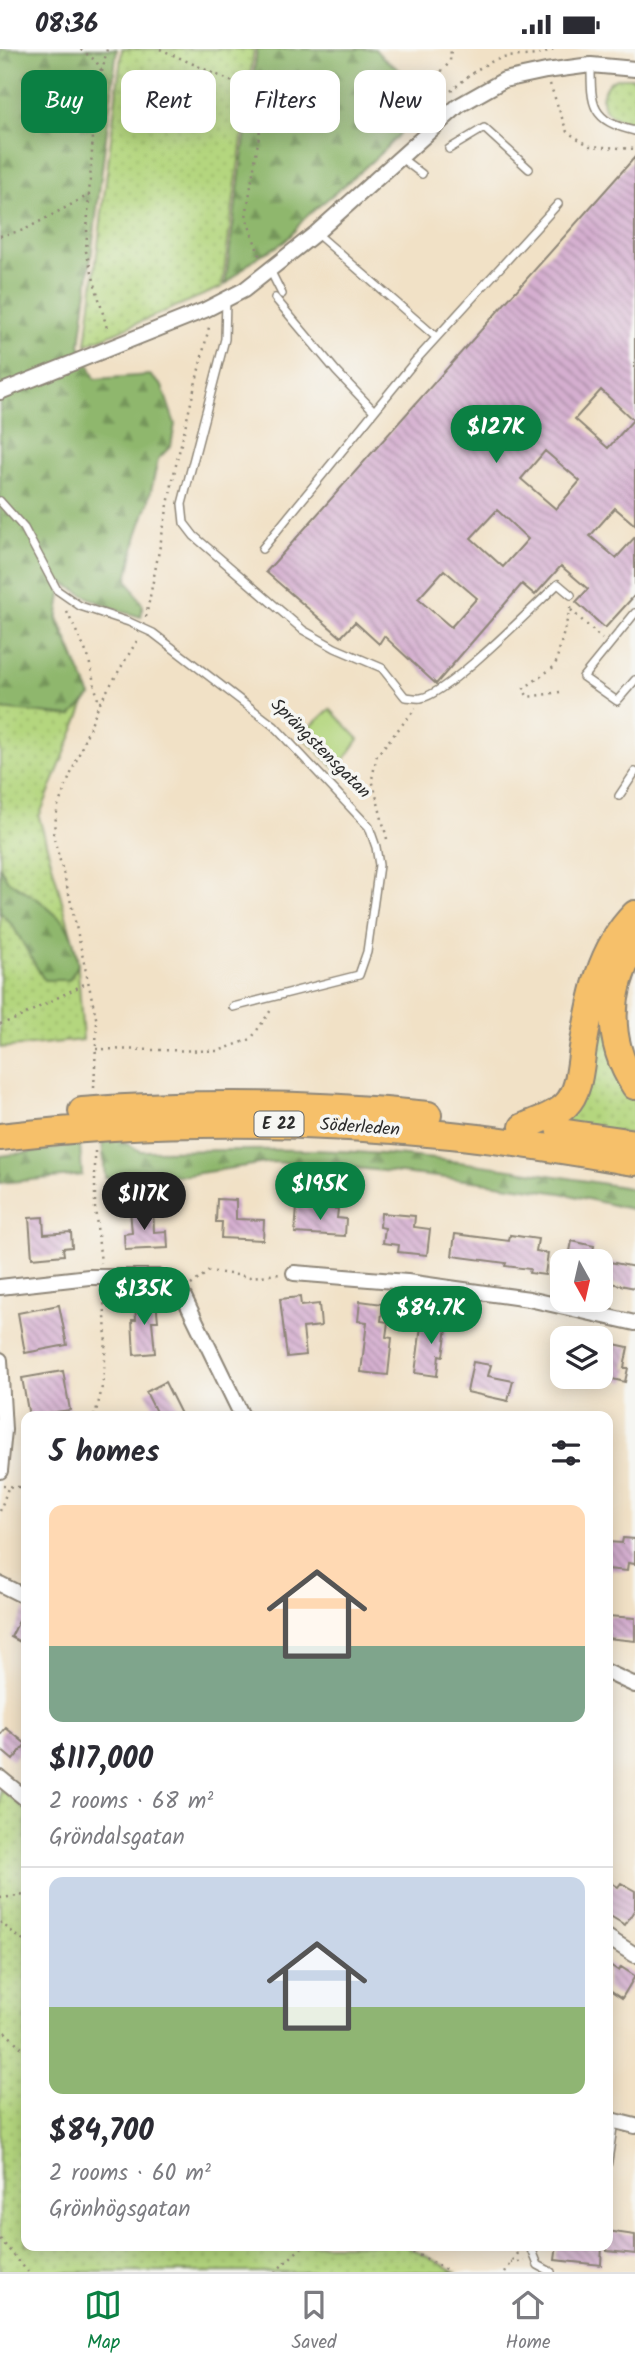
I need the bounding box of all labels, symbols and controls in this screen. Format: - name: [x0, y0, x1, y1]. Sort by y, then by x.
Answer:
- text: 08:36: [35, 4, 98, 46]
- chip: Buy: [21, 70, 107, 133]
- chip: Rent: [121, 70, 216, 133]
- chip: Filters: [230, 70, 340, 133]
- chip: New: [354, 70, 446, 133]
- pin: $127K: [447, 405, 545, 465]
- text: $127K: [467, 410, 525, 446]
- street label: Sprängstensgatan: [263, 692, 377, 806]
- street label: Söderleden: [319, 1111, 401, 1145]
- road number: E 22: [254, 1112, 304, 1137]
- pin: $195K: [271, 1163, 369, 1222]
- text: $195K: [291, 1167, 349, 1203]
- pin: $117K: [95, 1173, 193, 1232]
- text: $117K: [118, 1177, 170, 1213]
- north arrow: [550, 1249, 612, 1313]
- map controls: [550, 1249, 613, 1389]
- pin: $135K: [95, 1267, 193, 1327]
- text: $135K: [115, 1272, 173, 1308]
- pin: $84.7K: [374, 1287, 488, 1346]
- text: $84.7K: [396, 1291, 466, 1327]
- button: layers: [550, 1326, 613, 1389]
- text: 5 homes: [49, 1429, 160, 1477]
- icon: filters: [547, 1434, 585, 1472]
- icon: home: [254, 1551, 380, 1677]
- text: $117,000: [49, 1736, 153, 1784]
- text: 2 rooms · 68 m²: [49, 1784, 213, 1820]
- text: Gröndalsgatan: [49, 1820, 185, 1856]
- icon: home: [254, 1923, 380, 2049]
- text: $84,700: [49, 2108, 154, 2156]
- text: 2 rooms · 60 m²: [49, 2156, 211, 2192]
- text: Grönhögsgatan: [49, 2192, 190, 2228]
- tab: Map: [84, 2286, 122, 2358]
- tab: Saved: [291, 2286, 337, 2358]
- tab: Home: [505, 2286, 551, 2358]

